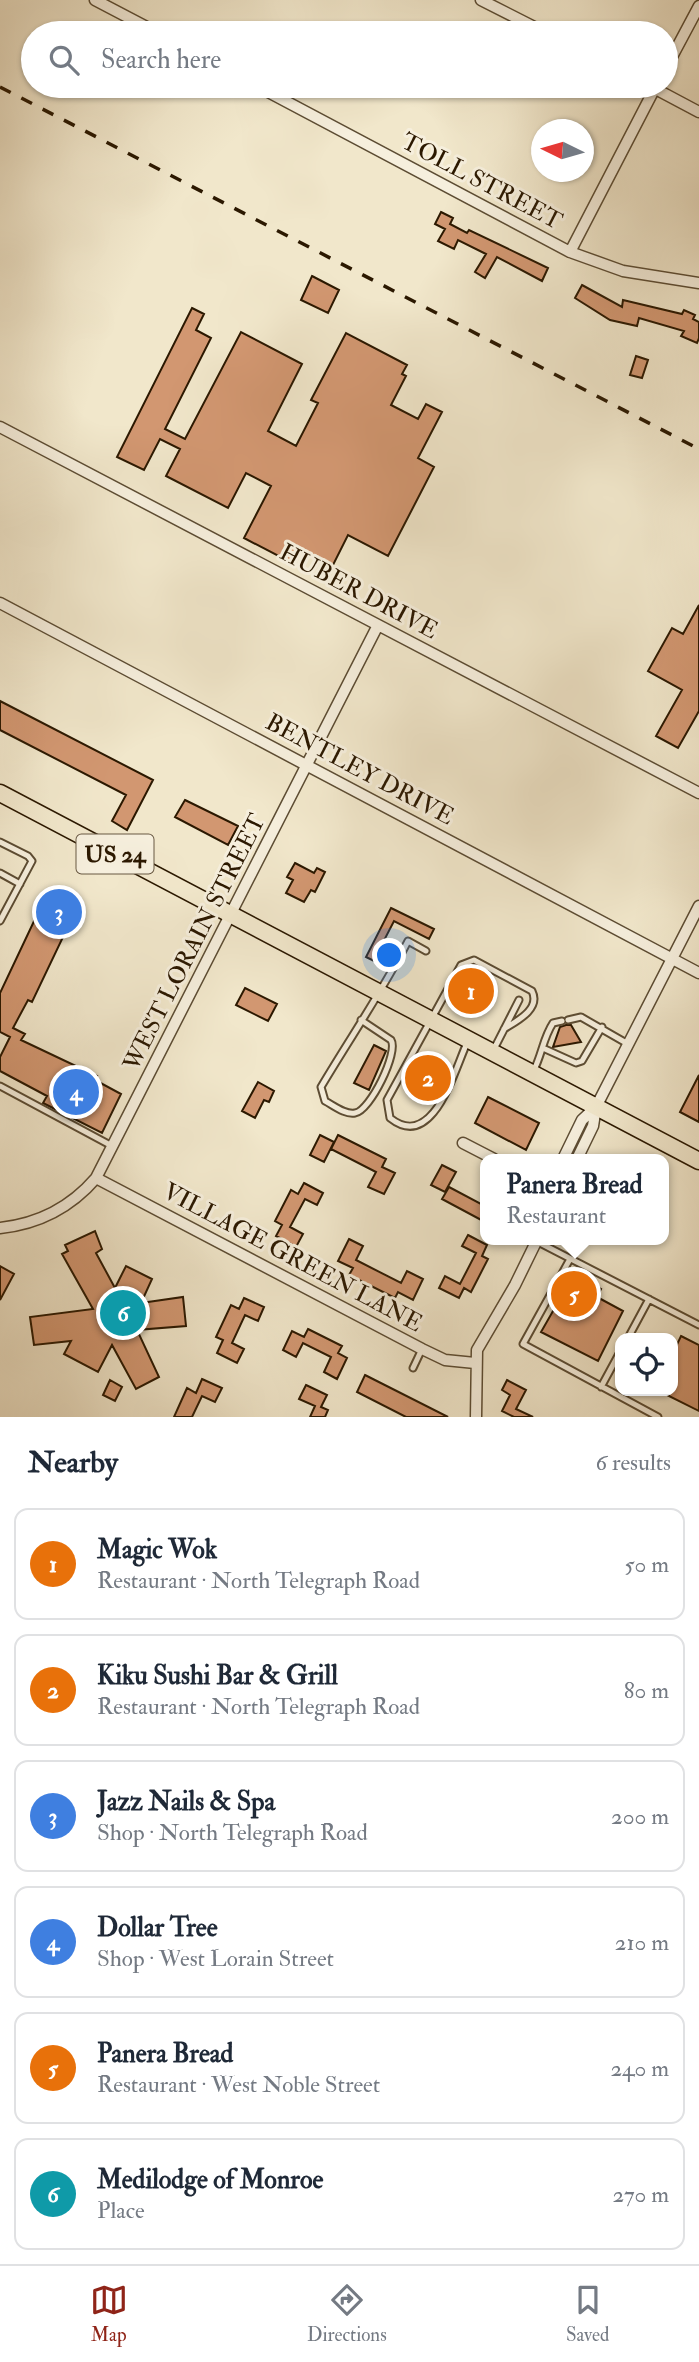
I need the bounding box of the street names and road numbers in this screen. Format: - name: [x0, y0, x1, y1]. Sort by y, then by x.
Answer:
- street label: TOLL STREET: [396, 126, 568, 237]
- street label: HUBER DRIVE: [274, 537, 443, 646]
- street label: BENTLEY DRIVE: [260, 707, 459, 832]
- street label: WEST LORAIN STREET: [116, 809, 273, 1077]
- road number: US 24: [76, 834, 154, 874]
- street label: VILLAGE GREEN LANE: [158, 1176, 428, 1339]

